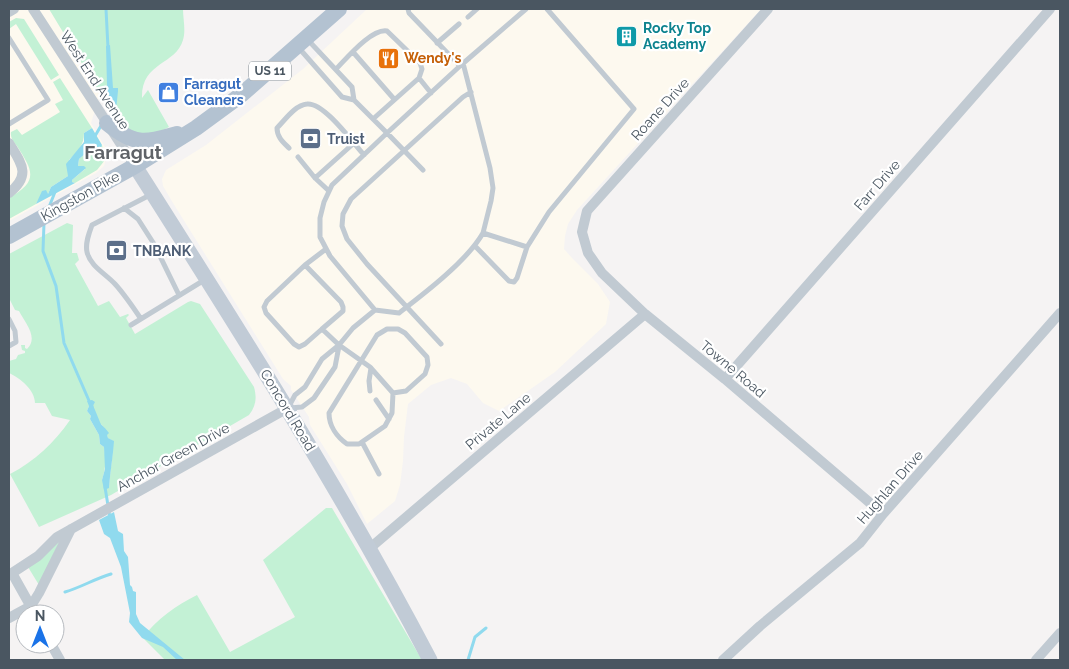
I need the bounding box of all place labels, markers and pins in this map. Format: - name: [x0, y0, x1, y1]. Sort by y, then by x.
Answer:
- place label: Rocky Top Academy: [643, 20, 711, 52]
- building icon: Rocky Top Academy: [615, 24, 639, 48]
- restaurant icon: Wendy's: [376, 46, 400, 70]
- place label: Wendy's: [404, 50, 461, 66]
- place label: Farragut Cleaners: [184, 76, 244, 108]
- shop icon: Farragut Cleaners: [156, 80, 180, 104]
- bank icon: Truist: [299, 127, 323, 151]
- place label: Truist: [327, 131, 365, 147]
- bank icon: TNBANK: [105, 239, 129, 263]
- place label: TNBANK: [133, 243, 192, 259]

